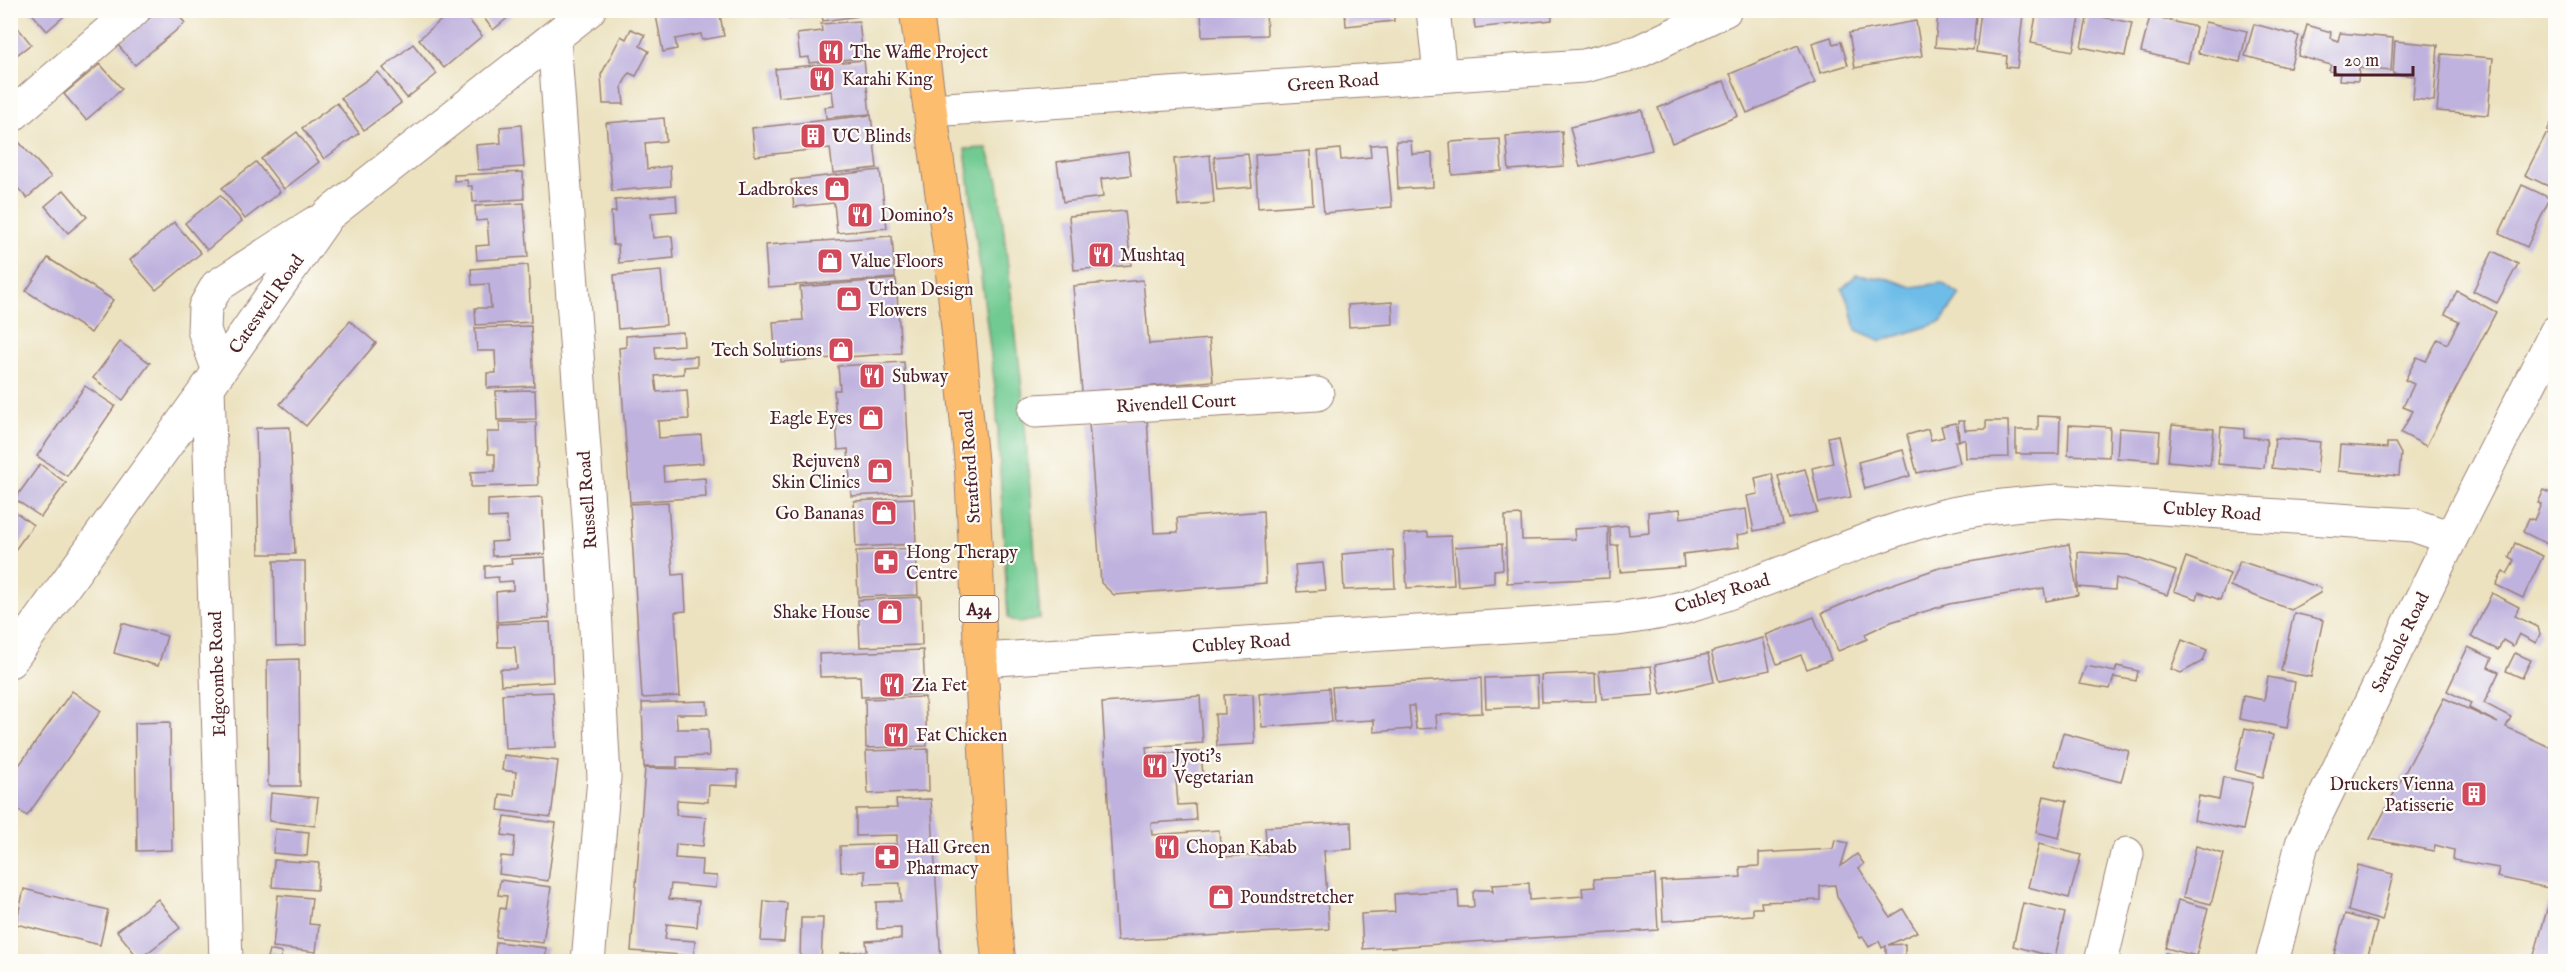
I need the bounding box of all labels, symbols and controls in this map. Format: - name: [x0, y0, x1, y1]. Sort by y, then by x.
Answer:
- restaurant icon: The Waffle Project: [816, 37, 846, 67]
- scale bar: [2335, 39, 2413, 77]
- place label: The Waffle Project: [850, 42, 988, 65]
- text: 20 m: [2344, 50, 2379, 73]
- restaurant icon: Karahi King: [807, 64, 837, 94]
- place label: Karahi King: [842, 69, 933, 92]
- street label: Green Road: [1287, 69, 1380, 98]
- building icon: UC Blinds: [798, 121, 828, 151]
- place label: UC Blinds: [832, 126, 911, 149]
- shop icon: Ladbrokes: [822, 174, 852, 204]
- place label: Ladbrokes: [738, 179, 818, 202]
- restaurant icon: Domino's: [845, 200, 875, 230]
- place label: Domino's: [880, 205, 953, 228]
- restaurant icon: Mushtaq: [1086, 240, 1116, 270]
- place label: Mushtaq: [1120, 245, 1186, 268]
- shop icon: Value Floors: [815, 246, 845, 276]
- street label: Cateswell Road: [225, 250, 310, 359]
- place label: Value Floors: [849, 251, 943, 274]
- place label: Urban Design Flowers: [868, 279, 974, 323]
- shop icon: Urban Design Flowers: [834, 284, 864, 314]
- shop icon: Tech Solutions: [826, 335, 856, 365]
- place label: Tech Solutions: [711, 340, 822, 363]
- restaurant icon: Subway: [857, 361, 887, 391]
- place label: Subway: [892, 366, 948, 389]
- street label: Rivendell Court: [1115, 390, 1237, 419]
- shop icon: Eagle Eyes: [856, 403, 886, 433]
- place label: Eagle Eyes: [769, 408, 852, 431]
- street label: Stratford Road: [956, 409, 987, 524]
- street label: Russell Road: [574, 450, 603, 550]
- place label: Rejuven8 Skin Clinics: [772, 451, 860, 495]
- shop icon: Rejuven8 Skin Clinics: [865, 456, 895, 486]
- shop icon: Go Bananas: [869, 498, 899, 528]
- street label: Cubley Road: [2162, 498, 2262, 527]
- place label: Go Bananas: [775, 503, 864, 526]
- place label: Hong Therapy Centre: [906, 542, 1018, 586]
- pharmacy icon: Hong Therapy Centre: [871, 547, 901, 577]
- street label: Cubley Road: [1672, 569, 1773, 620]
- street label: Sarehole Road: [2367, 588, 2436, 697]
- road number: A34: [960, 596, 998, 622]
- shop icon: Shake House: [875, 597, 905, 627]
- place label: Shake House: [773, 602, 870, 625]
- street label: Edgcombe Road: [205, 610, 232, 737]
- street label: Cubley Road: [1191, 630, 1291, 659]
- restaurant icon: Zia Fet: [877, 670, 907, 700]
- place label: Zia Fet: [912, 675, 967, 698]
- restaurant icon: Fat Chicken: [881, 720, 911, 750]
- place label: Fat Chicken: [916, 725, 1008, 748]
- place label: Jyoti's Vegetarian: [1172, 746, 1254, 790]
- restaurant icon: Jyoti's Vegetarian: [1140, 751, 1170, 781]
- place label: Druckers Vienna Patisserie: [2330, 774, 2454, 818]
- building icon: Druckers Vienna Patisserie: [2459, 779, 2489, 809]
- restaurant icon: Chopan Kabab: [1152, 832, 1182, 862]
- place label: Hall Green Pharmacy: [906, 837, 990, 881]
- place label: Chopan Kabab: [1186, 837, 1297, 860]
- pharmacy icon: Hall Green Pharmacy: [872, 842, 902, 872]
- shop icon: Poundstretcher: [1206, 882, 1236, 912]
- place label: Poundstretcher: [1240, 887, 1354, 910]

